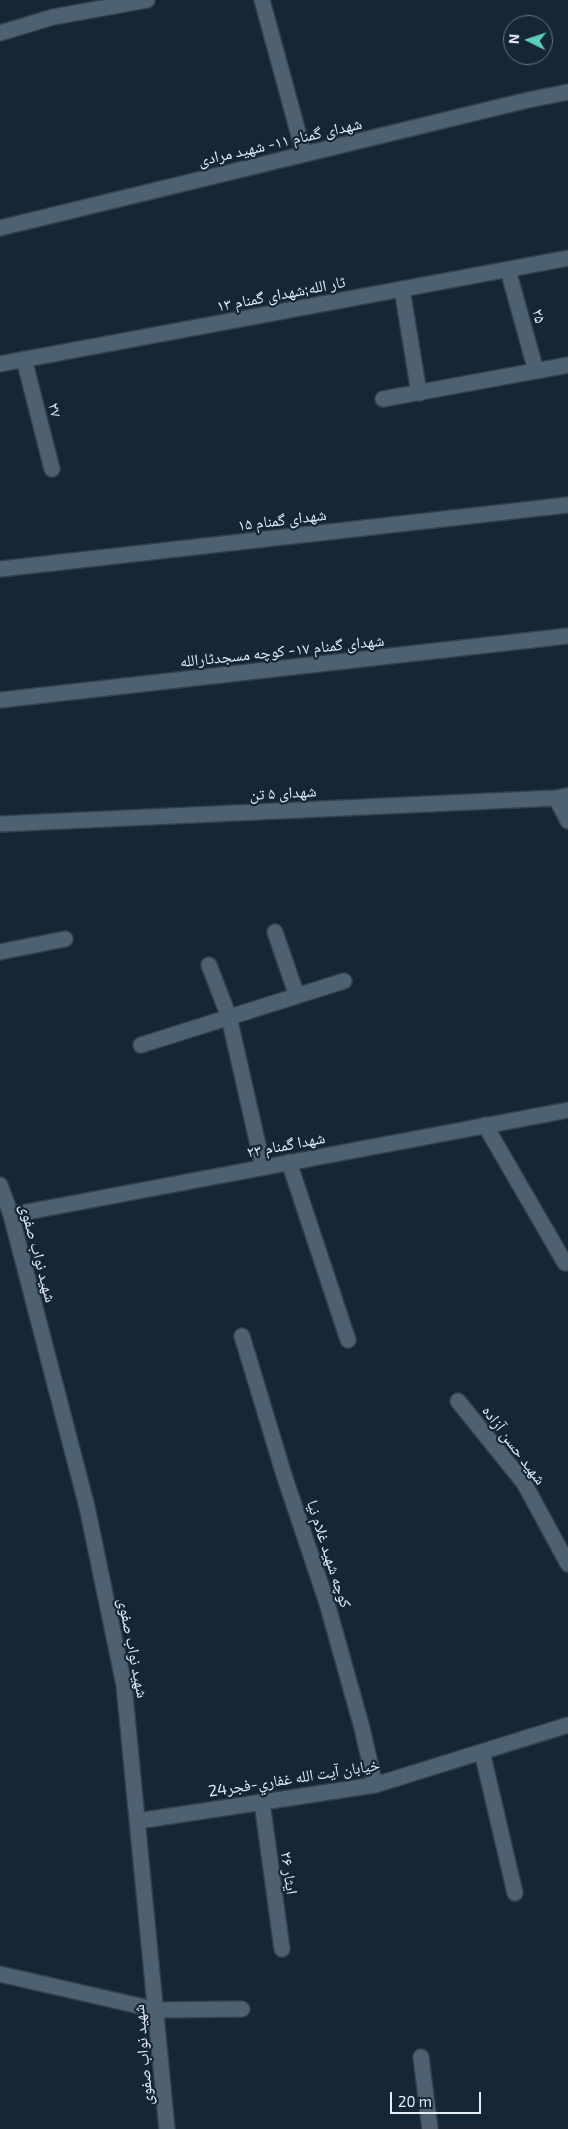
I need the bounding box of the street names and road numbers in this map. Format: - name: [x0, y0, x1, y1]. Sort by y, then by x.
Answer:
- street label: شهدای گمنام ۱۱- شهيد مرادی: [196, 114, 364, 170]
- street label: ثار الله;شهدای گمنام ۱۳: [215, 272, 347, 316]
- street label: ۲۵: [528, 307, 550, 325]
- street label: ۲۷: [44, 401, 66, 419]
- street label: شهدای گمنام ۱۵: [237, 505, 327, 535]
- street label: شهدای گمنام ۱۷- كوچه مسجدثارالله: [179, 631, 385, 671]
- street label: شهدای ۵ تن: [249, 782, 317, 804]
- street label: شهدا گمنام ۲۳: [245, 1128, 327, 1162]
- street label: شهید نواب صفوی: [16, 1202, 60, 1304]
- street label: شهید حسن آزاده: [478, 1402, 550, 1488]
- street label: کوچه شهید غلام نیا: [303, 1498, 355, 1610]
- street label: شهید نواب صفوی: [114, 1596, 152, 1700]
- street label: خيابان آيت الله غفاري-فجر24: [207, 1755, 381, 1801]
- street label: ایثار ۲۶: [276, 1850, 302, 1896]
- street label: شهید نواب صفوی: [129, 2004, 157, 2106]

